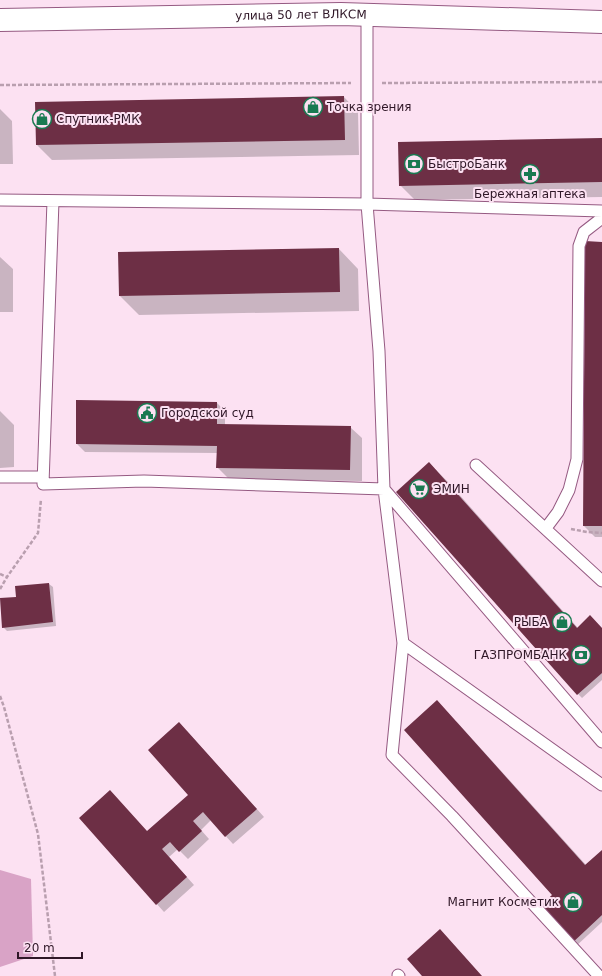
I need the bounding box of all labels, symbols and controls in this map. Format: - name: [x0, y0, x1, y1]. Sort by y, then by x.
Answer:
- street label: улица 50 лет ВЛКСМ: [235, 7, 367, 23]
- shop icon: Точка зрения: [302, 96, 324, 118]
- place label: Точка зрения: [326, 100, 411, 114]
- shop icon: Спутник-РМК: [31, 108, 53, 130]
- place label: Спутник-РМК: [56, 112, 140, 126]
- bank icon: БыстроБанк: [403, 153, 425, 175]
- place label: БыстроБанк: [428, 157, 505, 171]
- pharmacy icon: Бережная аптека: [519, 163, 541, 185]
- place label: Бережная аптека: [474, 187, 586, 201]
- public building icon: Городской суд: [136, 402, 158, 424]
- place label: Городской суд: [161, 406, 254, 420]
- supermarket icon: ЭМИН: [408, 478, 430, 500]
- place label: ЭМИН: [433, 482, 470, 496]
- shop icon: РЫБА: [551, 611, 573, 633]
- place label: РЫБА: [514, 615, 549, 629]
- bank icon: ГАЗПРОМБАНК: [570, 644, 592, 666]
- place label: ГАЗПРОМБАНК: [474, 648, 567, 662]
- shop icon: Магнит Косметик: [562, 891, 584, 913]
- place label: Магнит Косметик: [448, 895, 559, 909]
- scale bar: [18, 934, 82, 960]
- text: 20 m: [24, 941, 55, 955]

